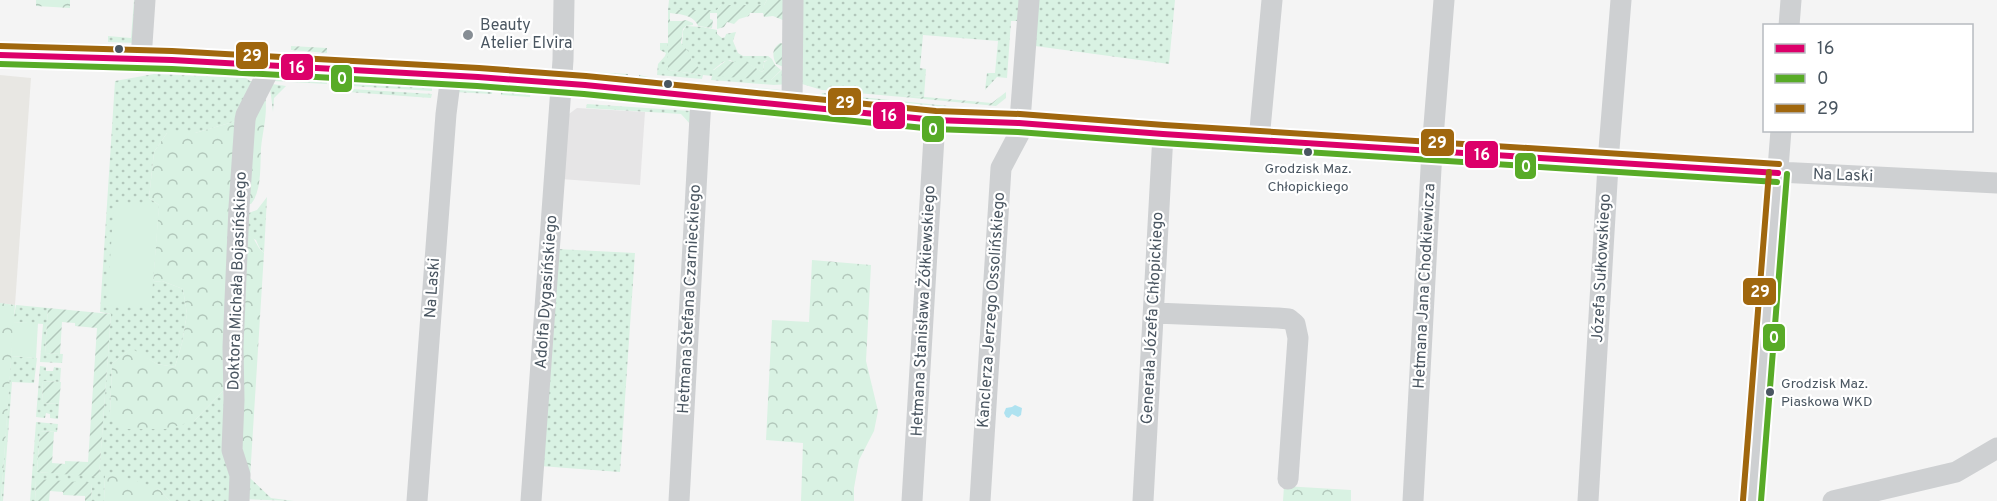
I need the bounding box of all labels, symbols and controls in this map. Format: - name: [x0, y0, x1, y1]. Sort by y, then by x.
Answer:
- place label: Beauty Atelier Elvira: [480, 16, 573, 54]
- legend: [1763, 24, 1973, 132]
- marker: Beauty Atelier Elvira: [461, 28, 475, 42]
- text: 16: [1817, 38, 1834, 61]
- line badge: 29: [235, 41, 269, 70]
- unlabelled marker: [113, 43, 125, 55]
- text: 29: [242, 47, 262, 67]
- line badge: 16: [280, 53, 314, 81]
- text: 16: [289, 59, 305, 79]
- line badge: 0: [330, 64, 353, 93]
- text: 0: [1817, 68, 1829, 91]
- text: 0: [337, 70, 347, 90]
- unlabelled marker: [662, 78, 674, 90]
- line badge: 29: [827, 87, 862, 116]
- text: 29: [835, 94, 855, 114]
- text: 29: [1817, 98, 1839, 121]
- line badge: 16: [872, 101, 906, 130]
- text: 16: [881, 107, 897, 127]
- line badge: 0: [921, 115, 945, 143]
- text: 0: [928, 121, 938, 141]
- line badge: 29: [1420, 128, 1455, 157]
- text: 29: [1427, 134, 1447, 154]
- line badge: 16: [1464, 140, 1499, 169]
- marker: Grodzisk Maz. Chłopickiego: [1302, 146, 1314, 158]
- text: 16: [1474, 146, 1490, 166]
- line badge: 0: [1514, 152, 1537, 180]
- text: 0: [1521, 158, 1531, 178]
- place label: Grodzisk Maz. Chłopickiego: [1265, 161, 1351, 196]
- street label: Na Laski: [1812, 165, 1874, 187]
- street label: Doktora Michała Bojasińskiego: [224, 171, 252, 391]
- street label: Hetmana Jana Chodkiewicza: [1410, 183, 1440, 389]
- street label: Hetmana Stefana Czarnieckiego: [674, 184, 706, 414]
- street label: Hetmana Stanisława Żółkiewskiego: [906, 185, 941, 437]
- street label: Kanclerza Jerzego Ossolińskiego: [974, 191, 1010, 429]
- street label: Józefa Sułkowskiego: [1588, 193, 1616, 343]
- street label: Generała Józefa Chłopickiego: [1137, 211, 1169, 425]
- street label: Adolfa Dygasińskiego: [532, 214, 562, 370]
- street label: Na Laski: [421, 257, 445, 319]
- line badge: 29: [1742, 277, 1777, 306]
- text: 29: [1750, 283, 1770, 303]
- line badge: 0: [1762, 323, 1786, 352]
- text: 0: [1769, 329, 1779, 349]
- place label: Grodzisk Maz. Piaskowa WKD: [1781, 376, 1873, 411]
- marker: Grodzisk Maz. Piaskowa WKD: [1764, 386, 1776, 398]

